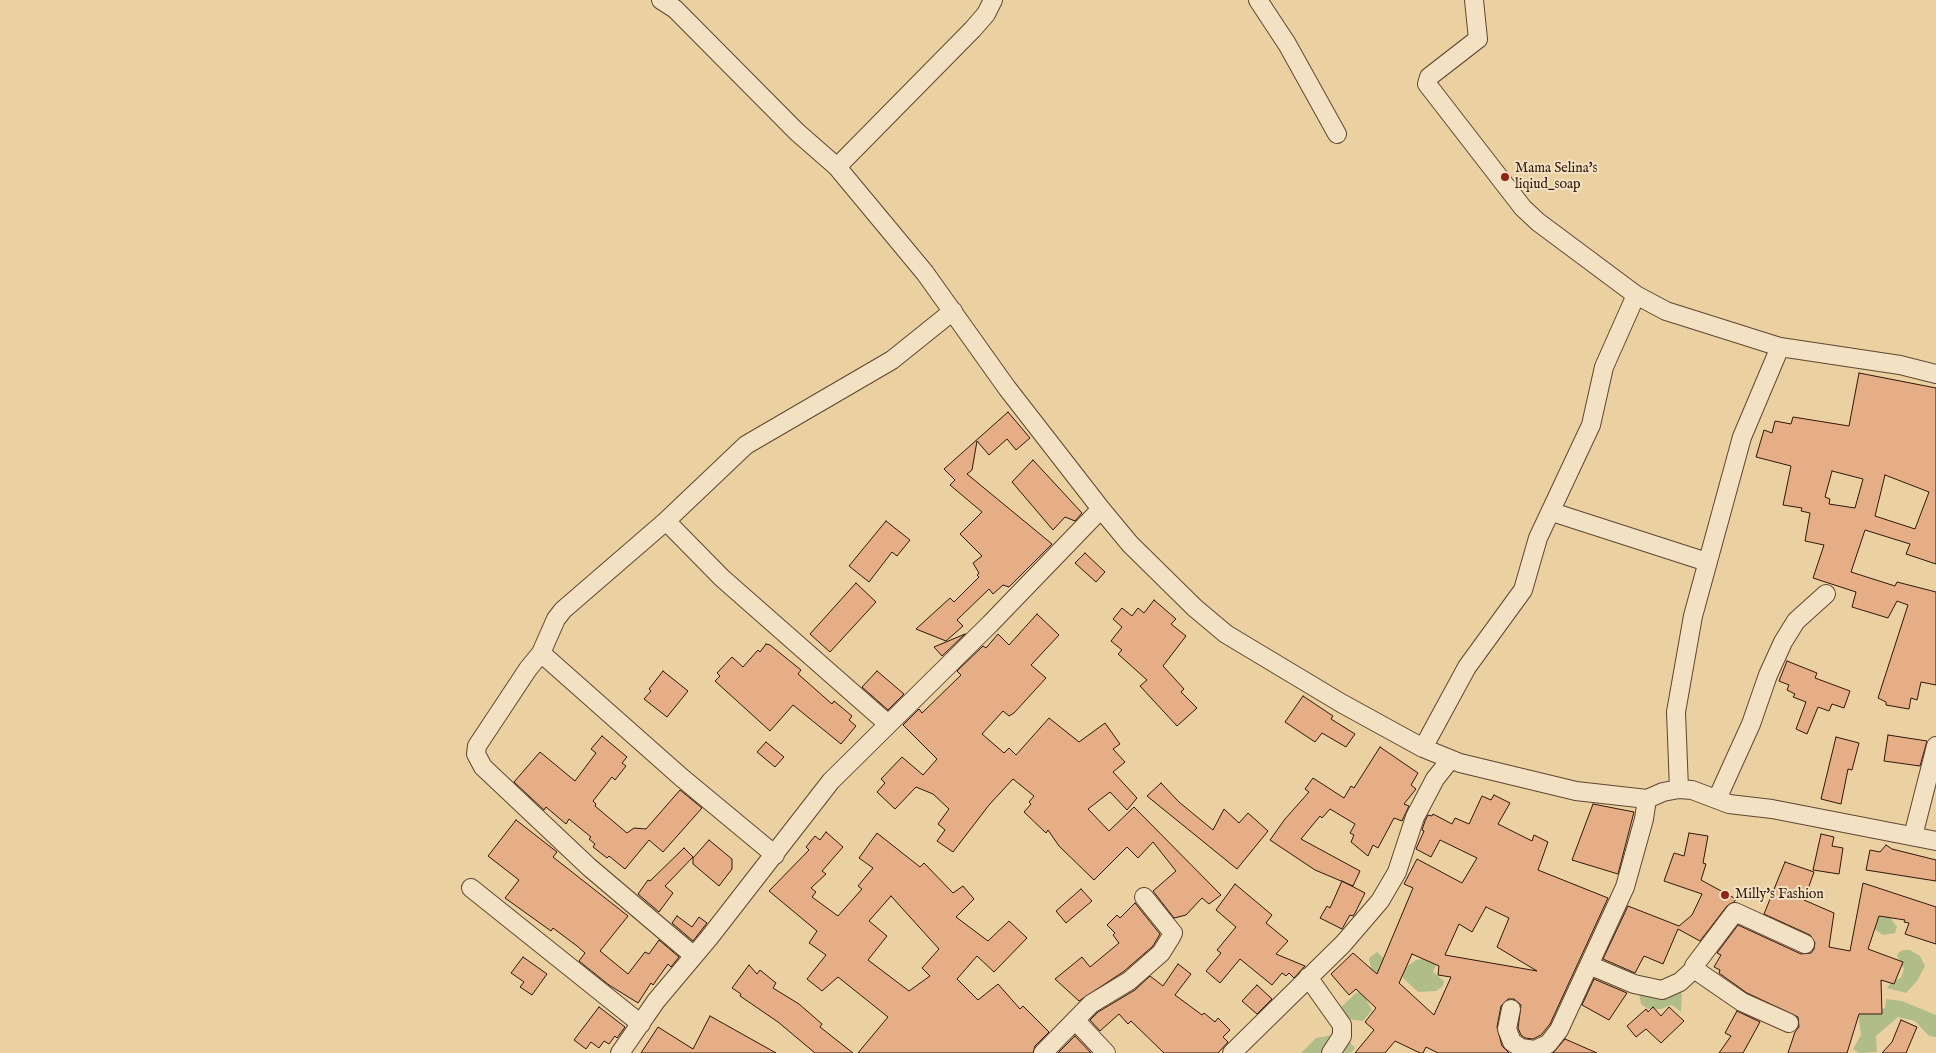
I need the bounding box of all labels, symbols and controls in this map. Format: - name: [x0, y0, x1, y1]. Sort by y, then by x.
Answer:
- place label: Mama Selina's liqiud_soap: [1515, 161, 1598, 193]
- marker: Mama Selina's liqiud_soap: [1499, 171, 1511, 183]
- place label: Milly's Fashion: [1735, 887, 1824, 903]
- marker: Milly's Fashion: [1719, 889, 1731, 901]

